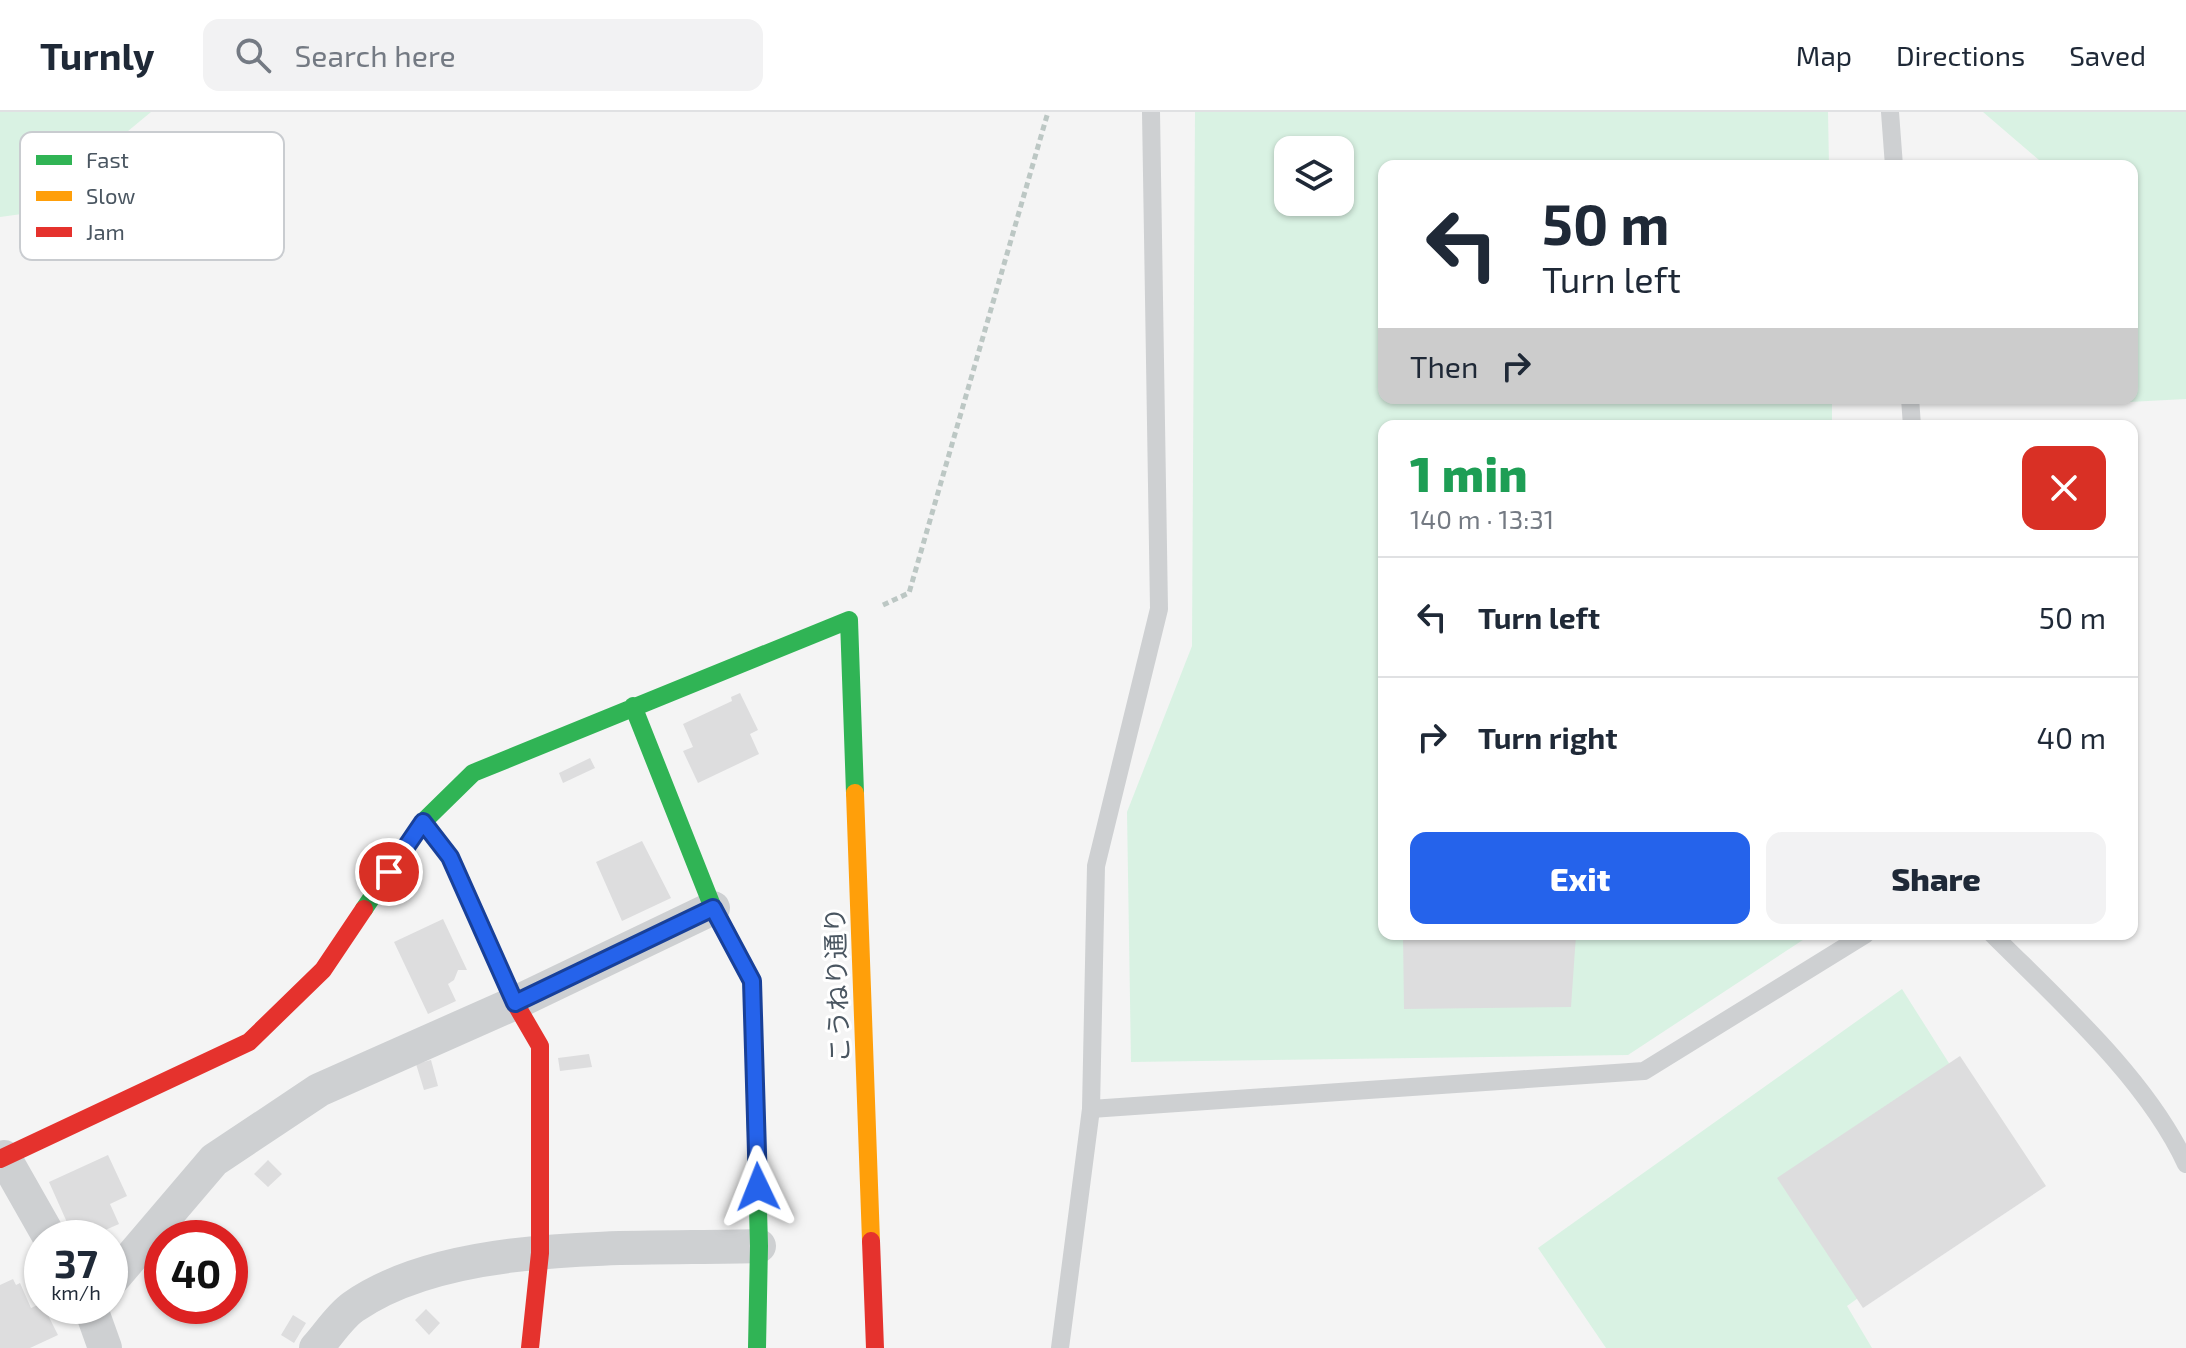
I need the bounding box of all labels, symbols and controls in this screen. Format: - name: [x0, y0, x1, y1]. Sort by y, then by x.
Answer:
- search box: [203, 19, 763, 91]
- text: Turnly: [40, 32, 155, 78]
- icon: search: [231, 33, 275, 77]
- text: Search here: [295, 37, 456, 73]
- text: Map: [1796, 38, 1852, 72]
- text: Directions: [1896, 38, 2025, 72]
- text: Saved: [2069, 38, 2146, 72]
- legend: [20, 132, 284, 260]
- map controls: [1274, 136, 1354, 216]
- button: layers: [1274, 136, 1354, 216]
- text: Fast: [86, 146, 129, 172]
- text: Slow: [86, 182, 135, 208]
- text: 50 m: [1542, 189, 1670, 256]
- icon: left: [1410, 192, 1514, 296]
- text: Jam: [86, 218, 125, 244]
- text: Turn left: [1542, 257, 1681, 300]
- icon: right: [1494, 344, 1538, 388]
- text: Then: [1410, 348, 1478, 384]
- text: 1 min: [1410, 444, 1528, 502]
- button: close: [2022, 446, 2106, 530]
- text: 140 m · 13:31: [1410, 503, 1554, 534]
- icon: left: [1410, 595, 1454, 639]
- text: Turn left: [1478, 599, 1600, 635]
- text: 50 m: [2039, 599, 2106, 635]
- icon: right: [1410, 715, 1454, 759]
- text: Turn right: [1478, 719, 1618, 755]
- text: 40 m: [2036, 719, 2106, 755]
- button: Exit: [1410, 832, 1750, 924]
- button: Share: [1766, 832, 2106, 924]
- pin: [355, 838, 423, 906]
- icon: arrive: [367, 850, 411, 894]
- street label: こうねり通り: [818, 906, 854, 1064]
- position arrow: [716, 1145, 800, 1229]
- speed limit sign: 40: [144, 1220, 248, 1324]
- text: 37: [54, 1238, 98, 1286]
- text: km/h: [51, 1280, 101, 1304]

